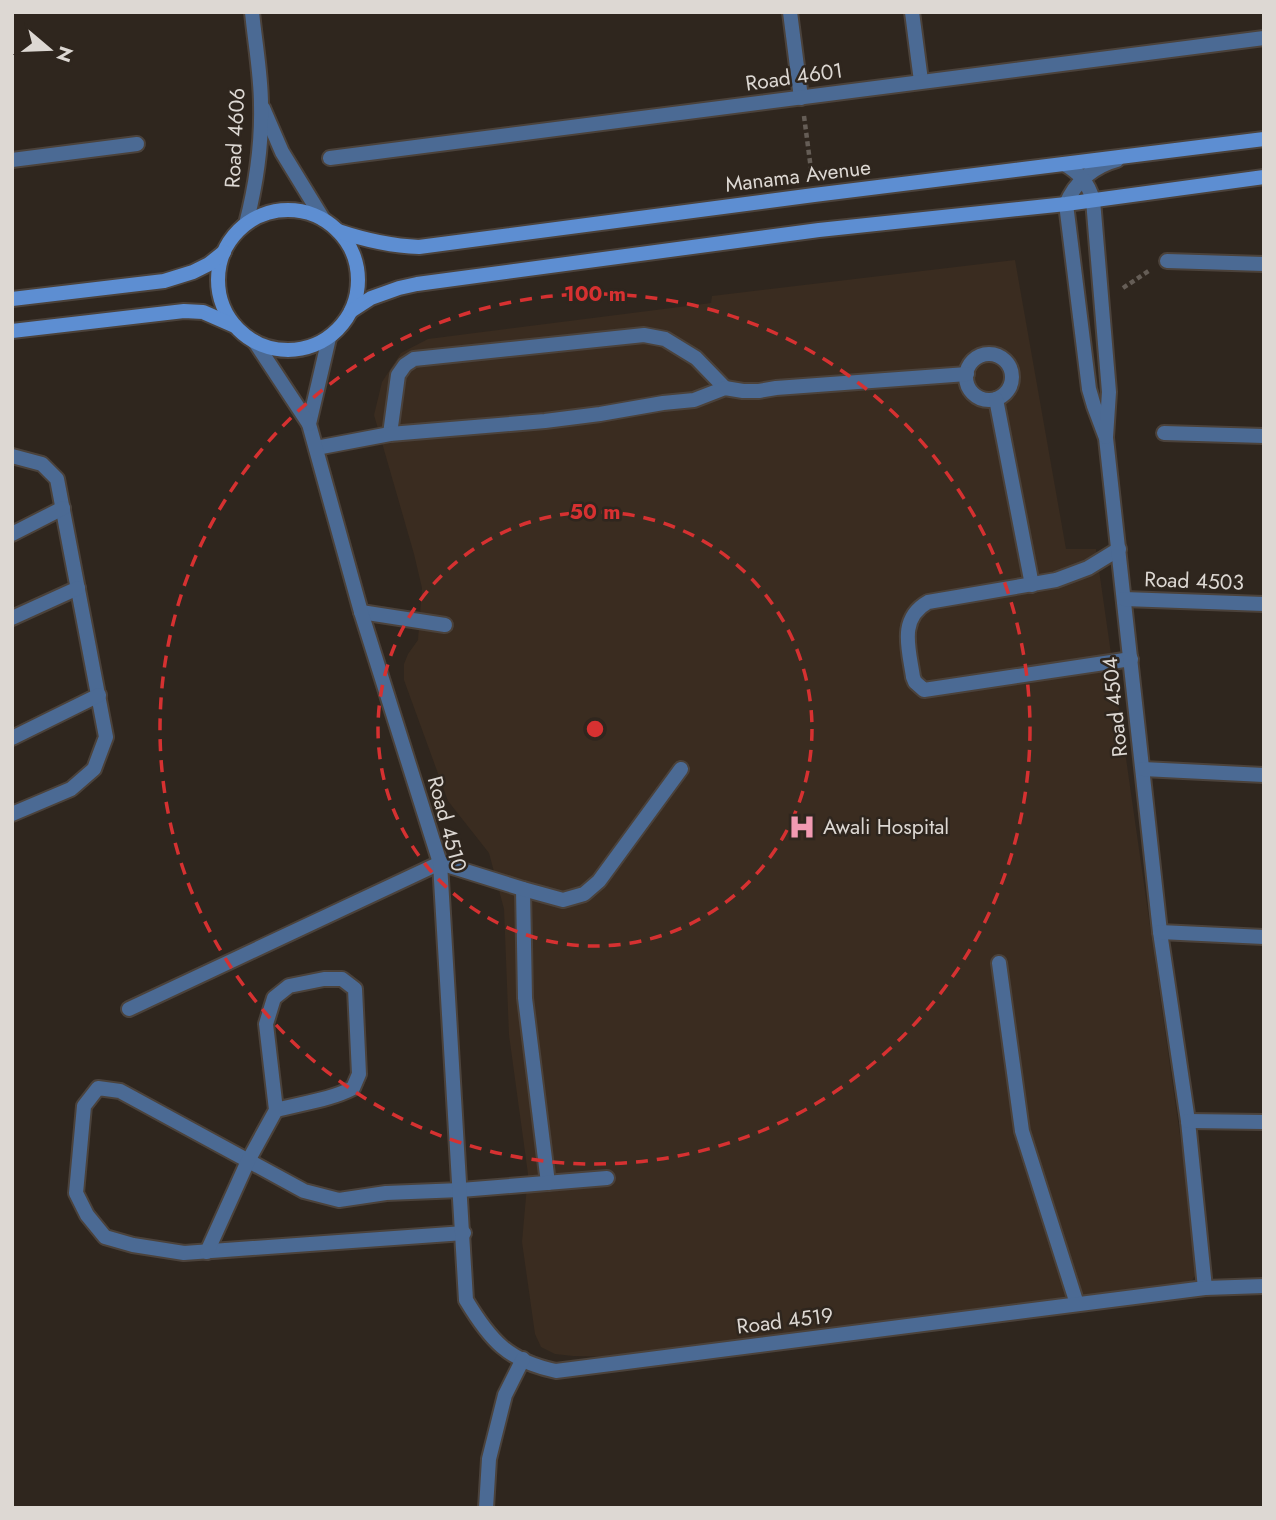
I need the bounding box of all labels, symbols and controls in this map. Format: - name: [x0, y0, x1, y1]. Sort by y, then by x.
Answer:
- north arrow: [14, 14, 84, 84]
- text: N: [49, 43, 80, 66]
- street label: Road 4601: [743, 55, 845, 99]
- street label: Road 4606: [217, 87, 253, 189]
- street label: Manama Avenue: [723, 152, 873, 200]
- text: 100 m: [564, 279, 626, 309]
- text: 50 m: [570, 497, 620, 527]
- street label: Road 4503: [1144, 564, 1244, 598]
- street label: Road 4504: [1095, 655, 1135, 759]
- centre of rings: [583, 717, 607, 741]
- street label: Road 4510: [420, 773, 474, 875]
- hospital icon: Awali Hospital: [787, 812, 817, 842]
- place label: Awali Hospital: [823, 812, 949, 842]
- street label: Road 4519: [735, 1300, 835, 1342]

